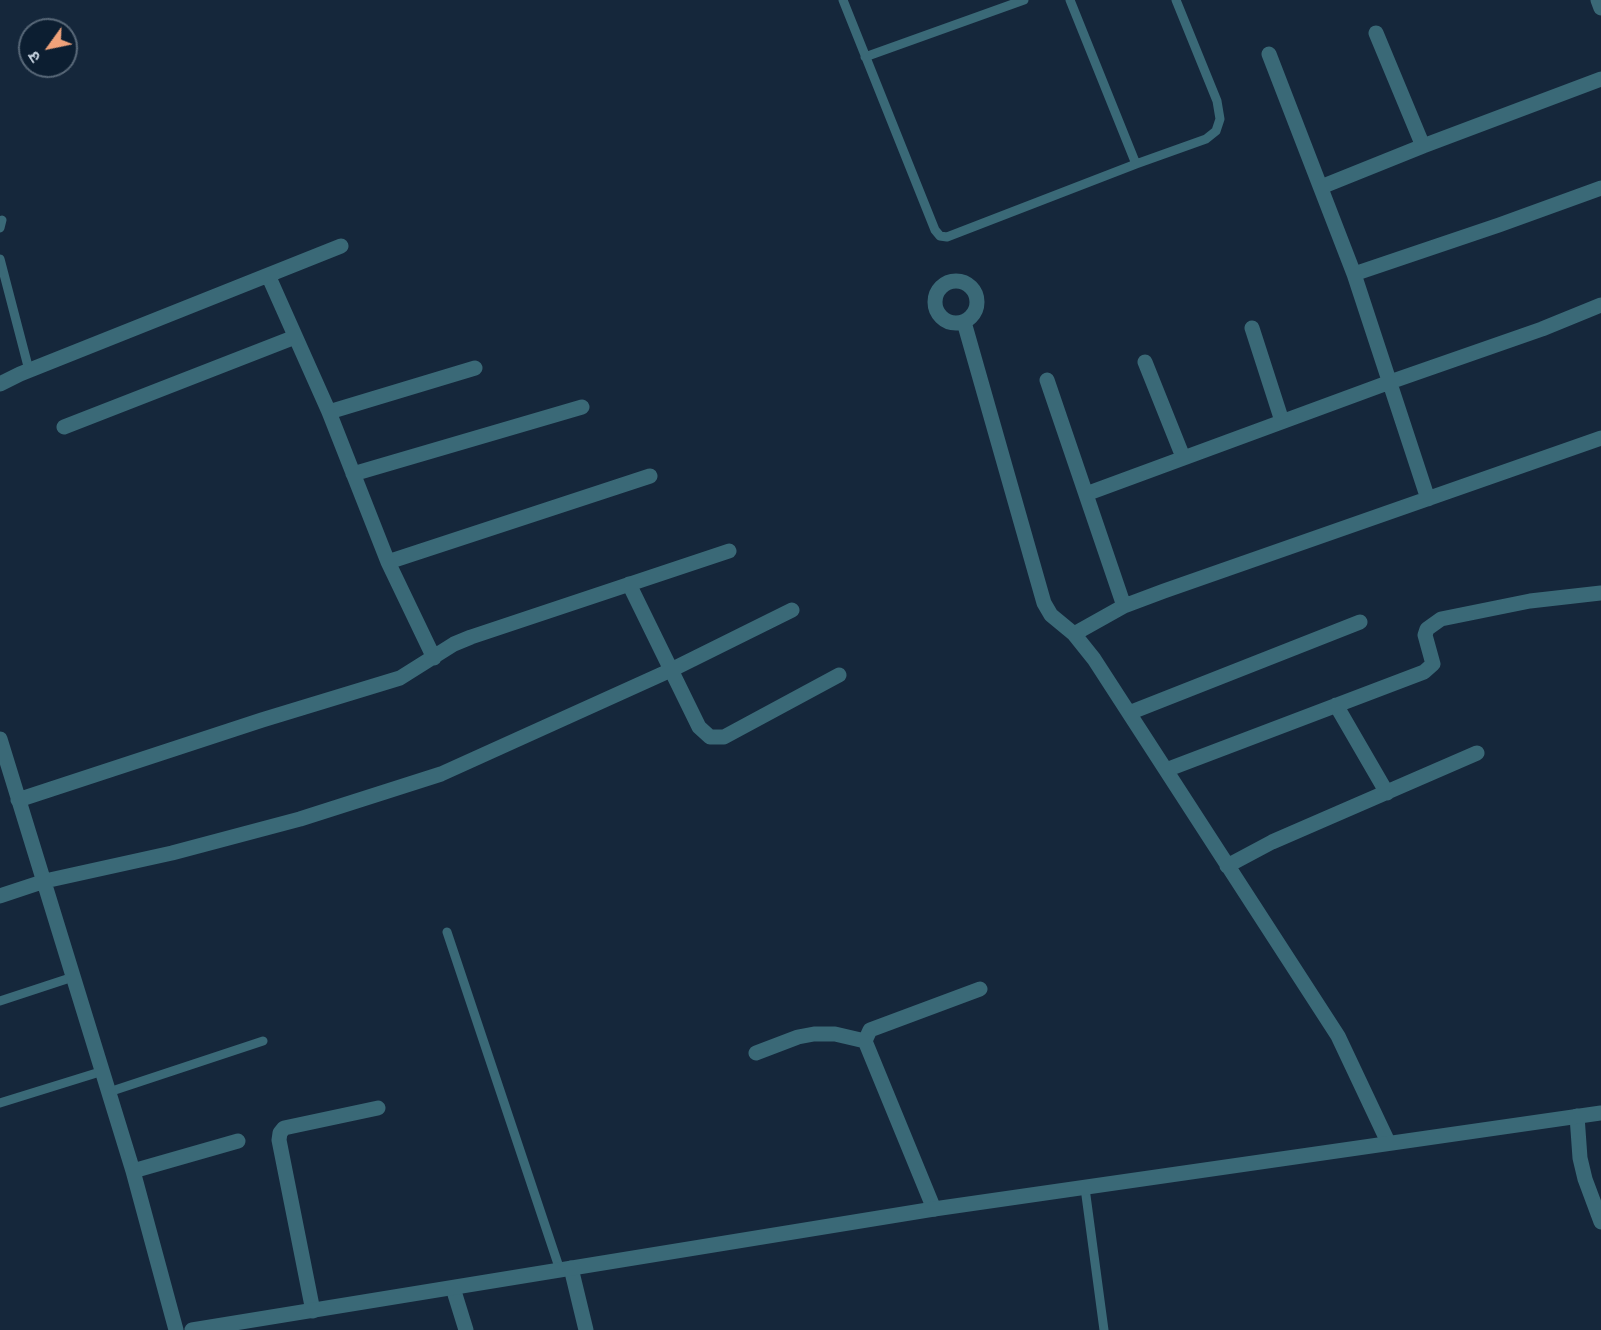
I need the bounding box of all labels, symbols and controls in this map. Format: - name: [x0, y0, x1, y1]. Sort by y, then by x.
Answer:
- north arrow: [18, 18, 78, 78]
- text: उ: [24, 48, 45, 66]

